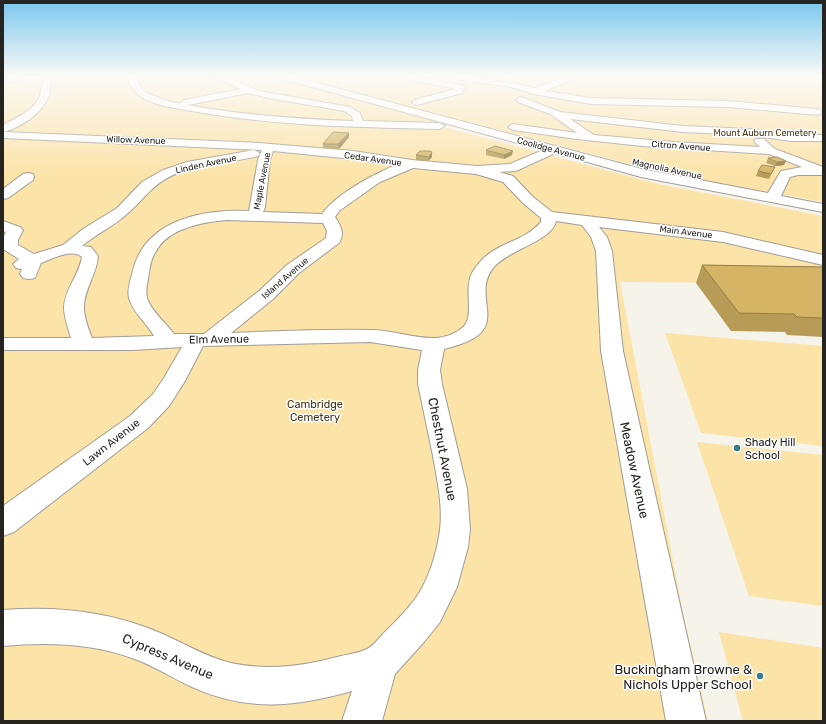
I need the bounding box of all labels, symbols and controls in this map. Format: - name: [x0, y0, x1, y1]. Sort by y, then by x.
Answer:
- park label: Mount Auburn Cemetery: [714, 128, 816, 138]
- street label: Willow Avenue: [106, 134, 166, 146]
- street label: Coolidge Avenue: [516, 135, 586, 163]
- street label: Citron Avenue: [651, 139, 711, 153]
- street label: Cedar Avenue: [344, 150, 402, 168]
- street label: Maple Avenue: [252, 151, 272, 211]
- street label: Linden Avenue: [175, 153, 237, 175]
- street label: Magnolia Avenue: [631, 157, 703, 181]
- street label: Main Avenue: [659, 224, 713, 240]
- street label: Island Avenue: [260, 255, 310, 301]
- street label: Elm Avenue: [189, 332, 249, 347]
- street label: Chestnut Avenue: [425, 396, 460, 502]
- park label: Cambridge Cemetery: [287, 398, 343, 424]
- street label: Lawn Avenue: [80, 416, 142, 469]
- street label: Meadow Avenue: [617, 420, 652, 520]
- place label: Shady Hill School: [745, 436, 796, 462]
- marker: Shady Hill School: [732, 443, 742, 453]
- street label: Cypress Avenue: [120, 631, 216, 682]
- place label: Buckingham Browne & Nichols Upper School: [614, 662, 752, 692]
- marker: Buckingham Browne & Nichols Upper School: [755, 671, 765, 681]

